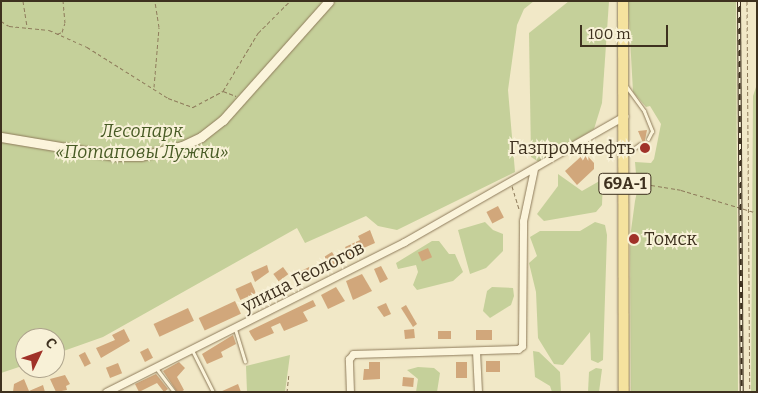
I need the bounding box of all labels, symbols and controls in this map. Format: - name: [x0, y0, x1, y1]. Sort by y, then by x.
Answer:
- scale bar: [583, 15, 670, 47]
- text: 100 m: [588, 25, 631, 43]
- park label: Лесопарк «Потаповы Лужки»: [55, 121, 229, 163]
- place label: Газпромнефть: [509, 137, 635, 159]
- marker: Газпромнефть: [639, 142, 651, 154]
- road number: 69А-1: [598, 170, 652, 198]
- place label: Томск: [644, 228, 697, 250]
- marker: Томск: [628, 233, 640, 245]
- street label: улица Геологов: [238, 237, 368, 317]
- north arrow: [15, 328, 65, 378]
- text: С: [41, 334, 60, 352]

